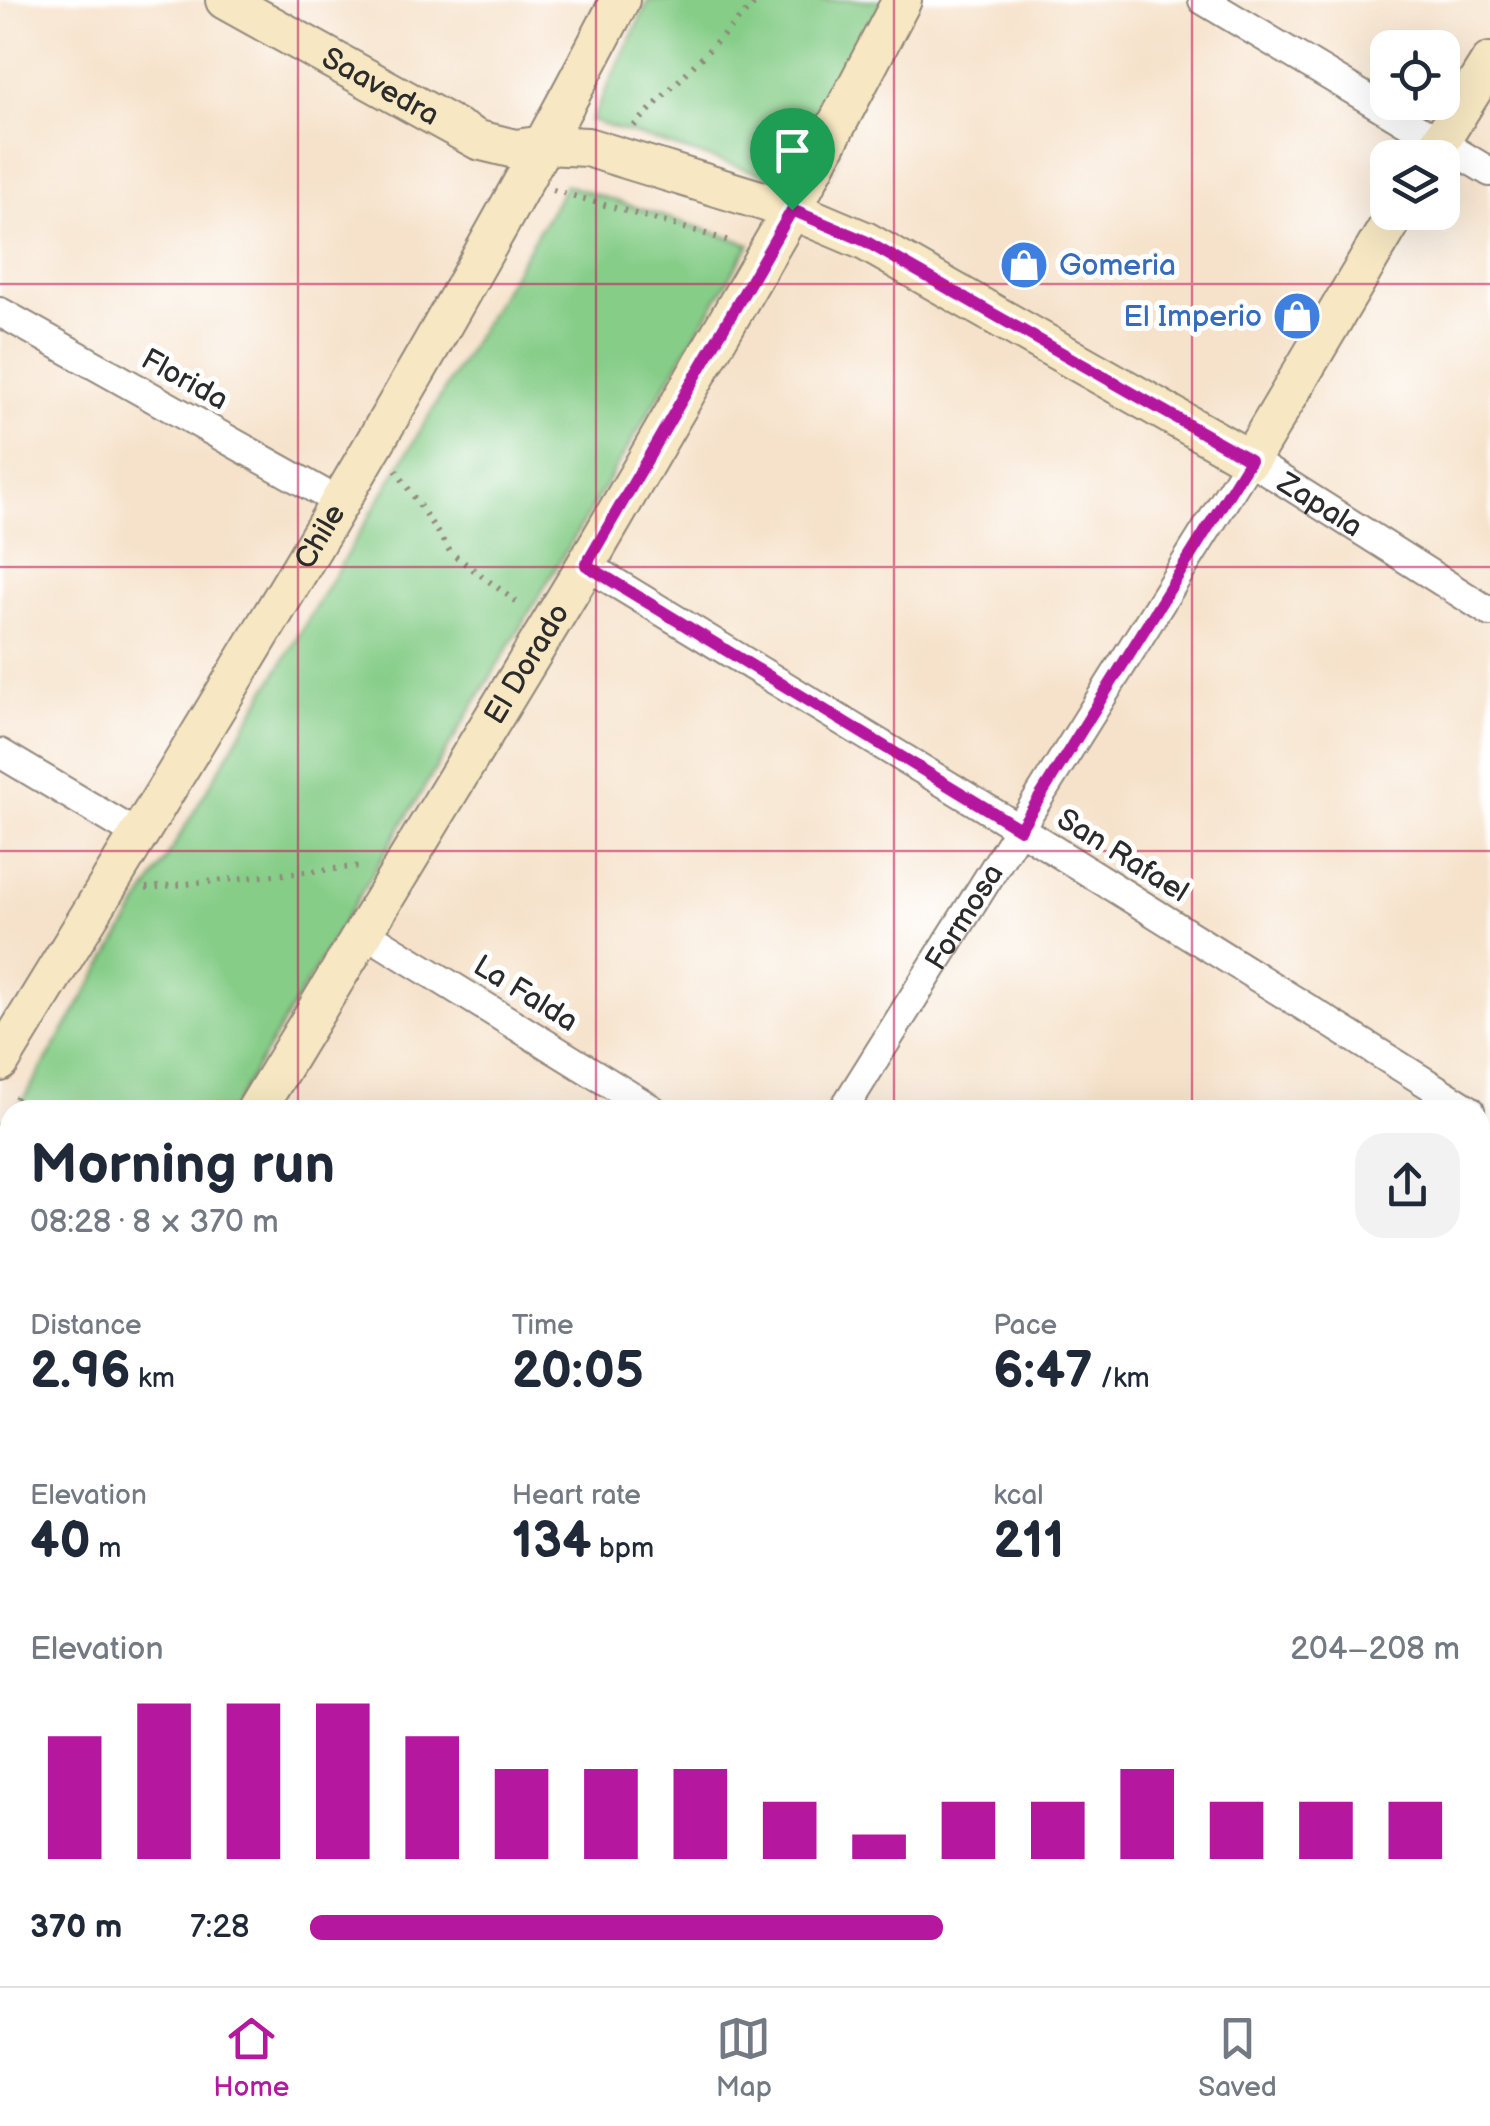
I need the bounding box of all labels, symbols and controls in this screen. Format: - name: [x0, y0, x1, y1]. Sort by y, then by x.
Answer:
- map controls: [1370, 30, 1460, 230]
- button: locate: [1370, 30, 1460, 120]
- street label: Saavedra: [315, 40, 445, 134]
- pin: [750, 108, 835, 211]
- icon: arrive: [765, 123, 820, 178]
- button: layers: [1370, 140, 1460, 230]
- shop icon: Gomeria: [998, 239, 1050, 291]
- place label: Gomeria: [1059, 248, 1176, 284]
- shop icon: El Imperio: [1271, 290, 1323, 342]
- place label: El Imperio: [1123, 299, 1262, 335]
- street label: Florida: [135, 341, 234, 418]
- street label: Zapala: [1270, 465, 1369, 545]
- street label: Chile: [287, 498, 353, 576]
- street label: El Dorado: [477, 597, 577, 731]
- street label: San Rafael: [1050, 801, 1195, 910]
- street label: Formosa: [918, 857, 1012, 977]
- street label: La Falda: [467, 948, 584, 1040]
- text: Morning run: [30, 1132, 335, 1199]
- button: share: [1355, 1133, 1460, 1238]
- text: 08:28 · 8 × 370 m: [30, 1203, 279, 1242]
- text: Distance: [30, 1309, 142, 1342]
- text: Time: [512, 1309, 574, 1342]
- text: Pace: [993, 1309, 1057, 1342]
- text: 2.96: [30, 1342, 131, 1402]
- text: 20:05: [512, 1342, 644, 1402]
- text: 6:47: [993, 1342, 1093, 1402]
- text: km: [131, 1362, 175, 1395]
- text: /km: [1093, 1362, 1150, 1395]
- text: Elevation: [30, 1479, 147, 1512]
- text: Heart rate: [512, 1479, 641, 1512]
- text: kcal: [993, 1479, 1044, 1512]
- text: 40: [30, 1512, 91, 1572]
- text: 134: [512, 1512, 591, 1572]
- text: 211: [993, 1512, 1064, 1572]
- text: m: [91, 1532, 121, 1565]
- text: bpm: [591, 1532, 654, 1565]
- text: Elevation: [30, 1630, 163, 1669]
- text: 204–208 m: [1290, 1630, 1460, 1669]
- text: 370 m: [30, 1908, 122, 1947]
- text: 7:28: [190, 1908, 250, 1947]
- tab: Home: [213, 2011, 289, 2104]
- tab: Map: [716, 2011, 772, 2104]
- tab: Saved: [1198, 2011, 1277, 2104]

